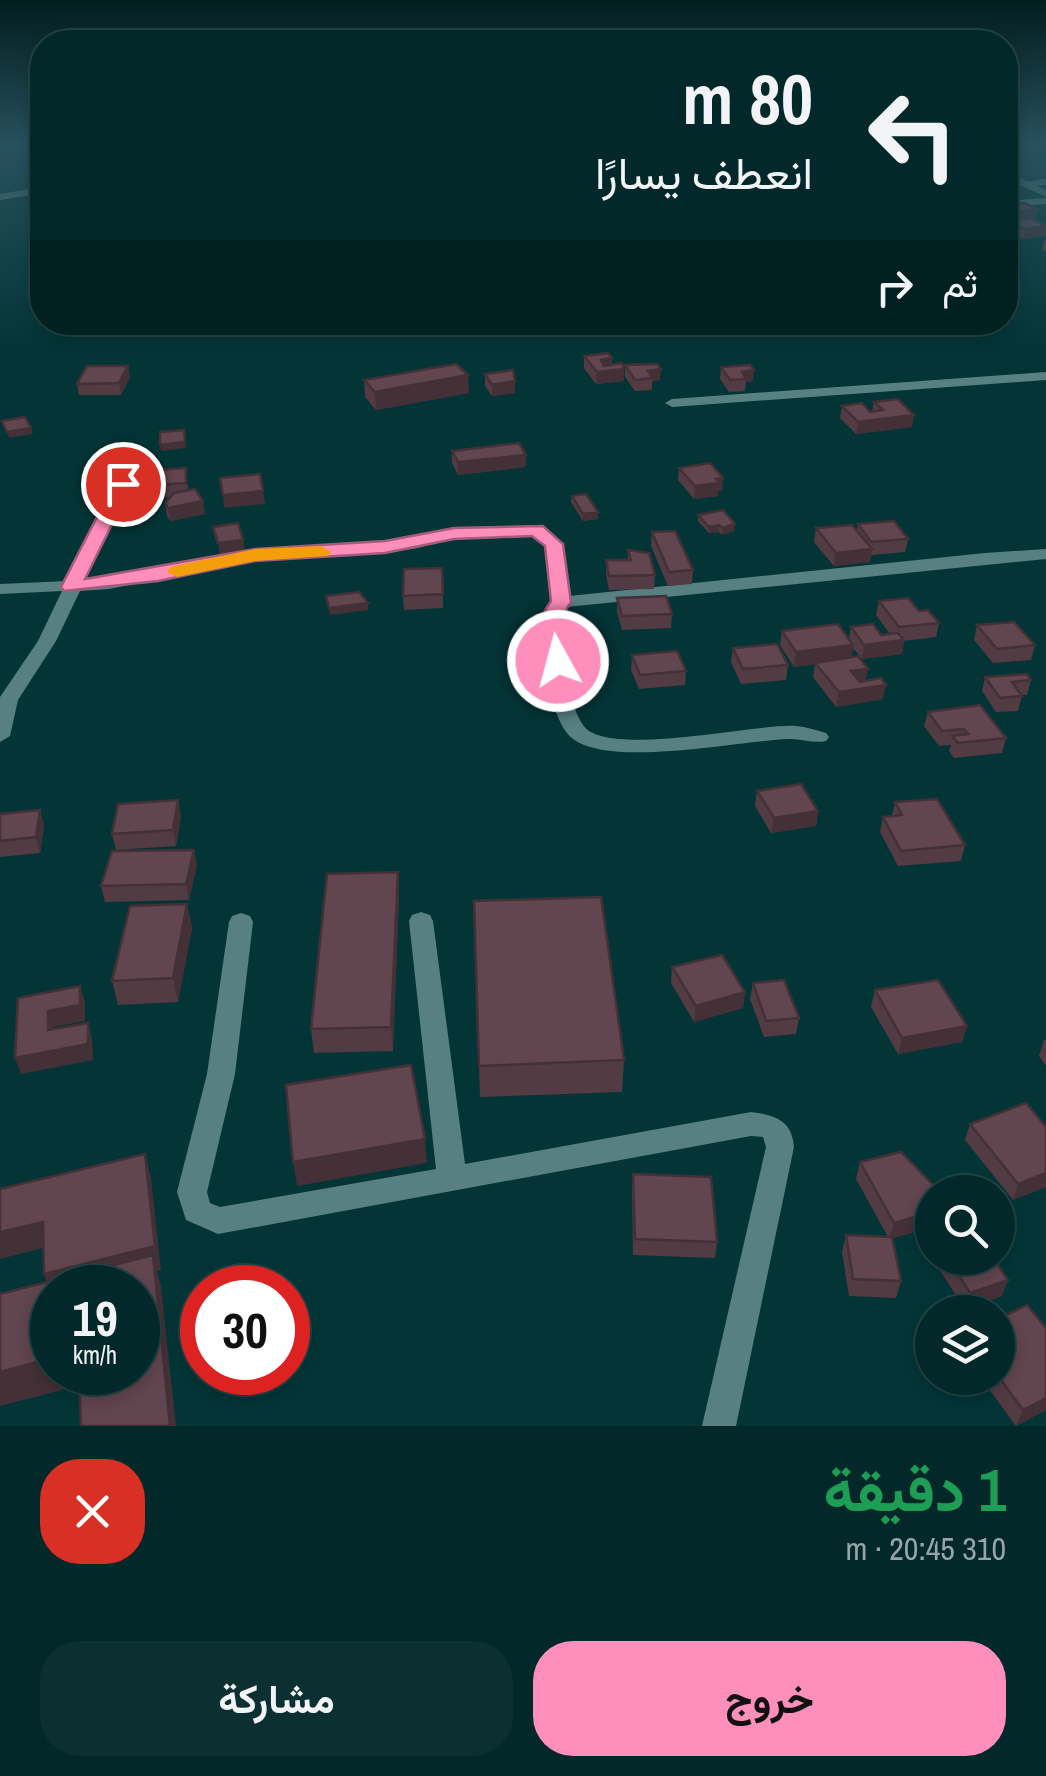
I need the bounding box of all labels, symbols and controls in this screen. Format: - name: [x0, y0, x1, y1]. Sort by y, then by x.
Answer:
- text: 80 m: [682, 52, 813, 146]
- icon: left: [848, 70, 978, 200]
- text: انعطف يسارًا: [595, 142, 813, 203]
- text: ثم: [942, 258, 978, 309]
- icon: right: [867, 260, 922, 315]
- pin: [81, 442, 166, 527]
- icon: arrive: [96, 457, 151, 512]
- position arrow: [506, 609, 610, 713]
- map controls: [915, 1175, 1015, 1395]
- button: search: [915, 1175, 1015, 1275]
- speed limit sign: 30: [180, 1265, 310, 1395]
- text: 19: [72, 1284, 118, 1352]
- button: layers: [915, 1295, 1015, 1395]
- text: km/h: [73, 1338, 117, 1372]
- text: 1 دقيقة: [823, 1449, 1006, 1530]
- button: close: [40, 1459, 145, 1564]
- text: 310 m · 20:45: [846, 1527, 1006, 1570]
- button: مشاركة: [40, 1641, 513, 1756]
- button: خروج: [533, 1641, 1006, 1756]

